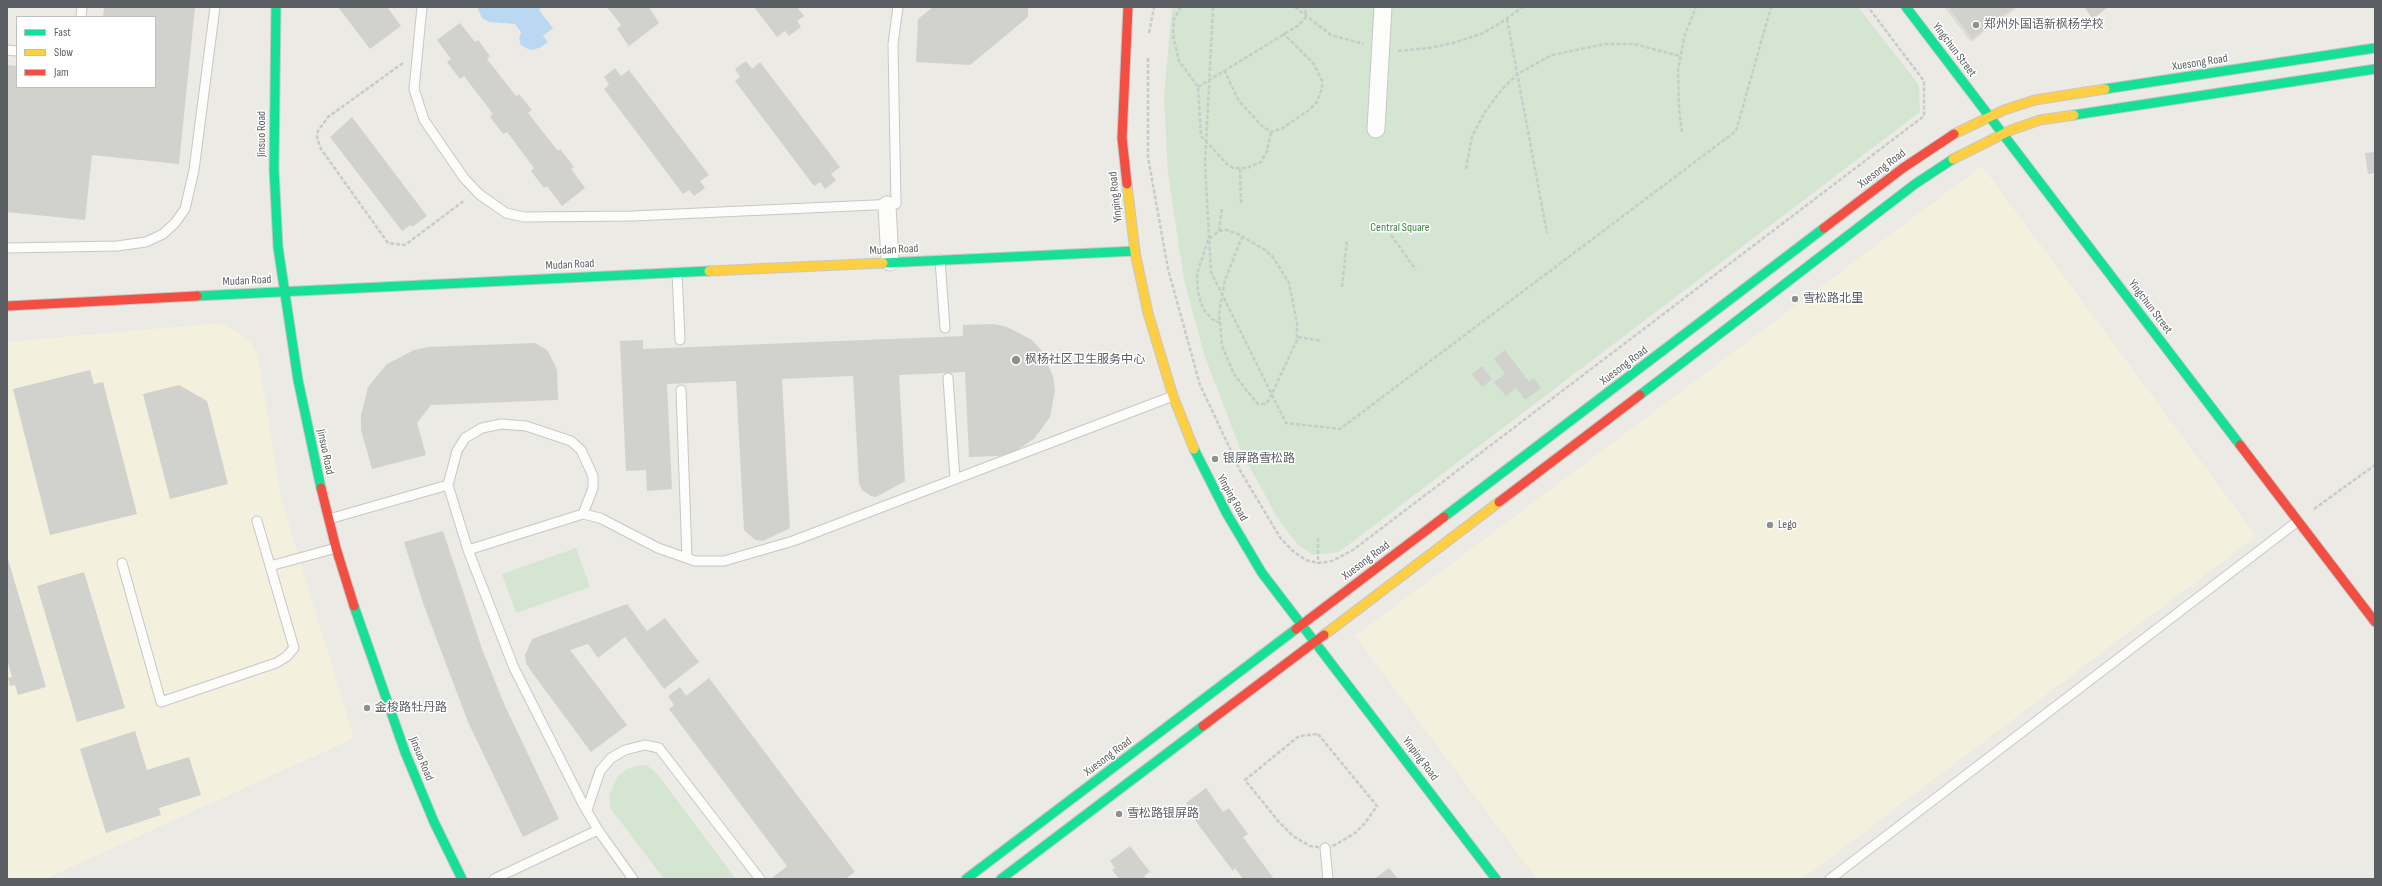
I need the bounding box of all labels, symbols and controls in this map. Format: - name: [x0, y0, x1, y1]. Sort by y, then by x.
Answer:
- legend: [16, 16, 156, 88]
- place label: 郑州外国语新枫杨学校: [1984, 18, 2104, 32]
- street label: Yingchun Street: [1929, 20, 1979, 80]
- marker: 郑州外国语新枫杨学校: [1971, 20, 1981, 30]
- text: Fast: [54, 25, 71, 40]
- text: Slow: [54, 45, 73, 60]
- street label: Xuesong Road: [2171, 52, 2229, 74]
- text: Jam: [54, 65, 69, 80]
- street label: Jinsuo Road: [255, 111, 269, 157]
- street label: Xuesong Road: [1855, 146, 1909, 192]
- street label: Yinping Road: [1106, 171, 1126, 223]
- park label: Central Square: [1370, 221, 1430, 235]
- street label: Mudan Road: [869, 242, 919, 258]
- street label: Mudan Road: [545, 257, 595, 273]
- street label: Mudan Road: [222, 273, 272, 289]
- street label: Yingchun Street: [2125, 277, 2175, 337]
- place label: 雪松路北里: [1803, 292, 1863, 306]
- marker: 雪松路北里: [1790, 294, 1800, 304]
- street label: Xuesong Road: [1597, 343, 1651, 389]
- place label: 枫杨社区卫生服务中心: [1025, 353, 1145, 367]
- marker: 枫杨社区卫生服务中心: [1010, 354, 1022, 366]
- street label: Jinsuo Road: [313, 428, 337, 476]
- place label: 银屏路雪松路: [1223, 452, 1295, 466]
- marker: 银屏路雪松路: [1210, 454, 1220, 464]
- street label: Yinping Road: [1213, 472, 1251, 524]
- place label: Lego: [1778, 518, 1797, 532]
- marker: Lego: [1765, 520, 1775, 530]
- street label: Xuesong Road: [1339, 538, 1393, 584]
- place label: 金梭路牡丹路: [375, 701, 447, 715]
- marker: 金梭路牡丹路: [362, 703, 372, 713]
- street label: Xuesong Road: [1081, 734, 1135, 780]
- street label: Yinping Road: [1399, 734, 1441, 784]
- street label: Jinsuo Road: [406, 735, 436, 783]
- place label: 雪松路银屏路: [1127, 807, 1199, 821]
- marker: 雪松路银屏路: [1114, 809, 1124, 819]

